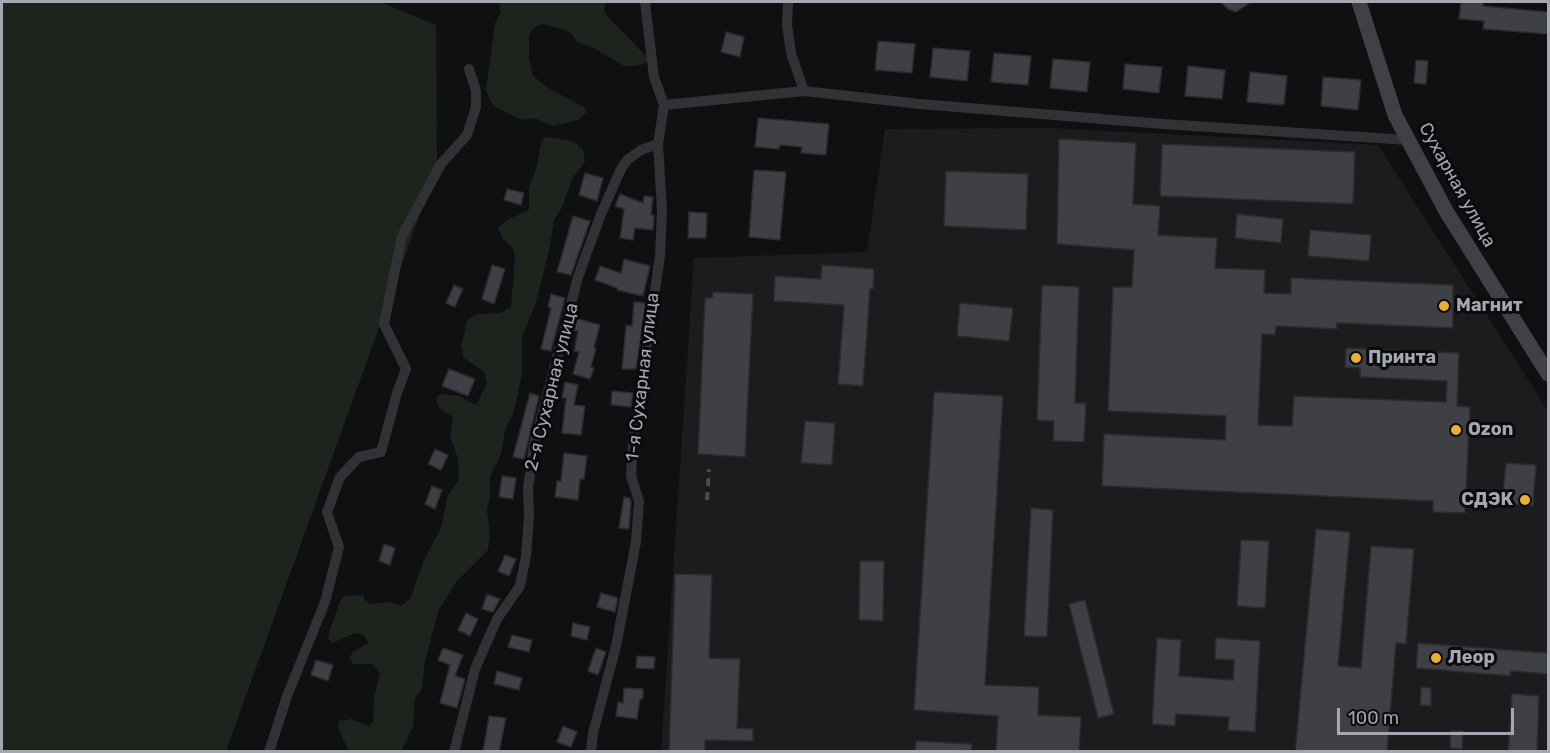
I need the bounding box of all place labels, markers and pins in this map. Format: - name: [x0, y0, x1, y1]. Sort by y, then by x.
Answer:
- place label: Магнит: [1456, 295, 1523, 317]
- marker: Магнит: [1437, 299, 1451, 313]
- place label: Принта: [1368, 347, 1436, 369]
- marker: Принта: [1349, 351, 1363, 365]
- place label: Ozon: [1468, 419, 1513, 441]
- marker: Ozon: [1449, 423, 1463, 437]
- place label: СДЭК: [1461, 489, 1513, 511]
- marker: СДЭК: [1518, 493, 1532, 507]
- place label: Леор: [1448, 647, 1495, 669]
- marker: Леор: [1429, 651, 1443, 665]

